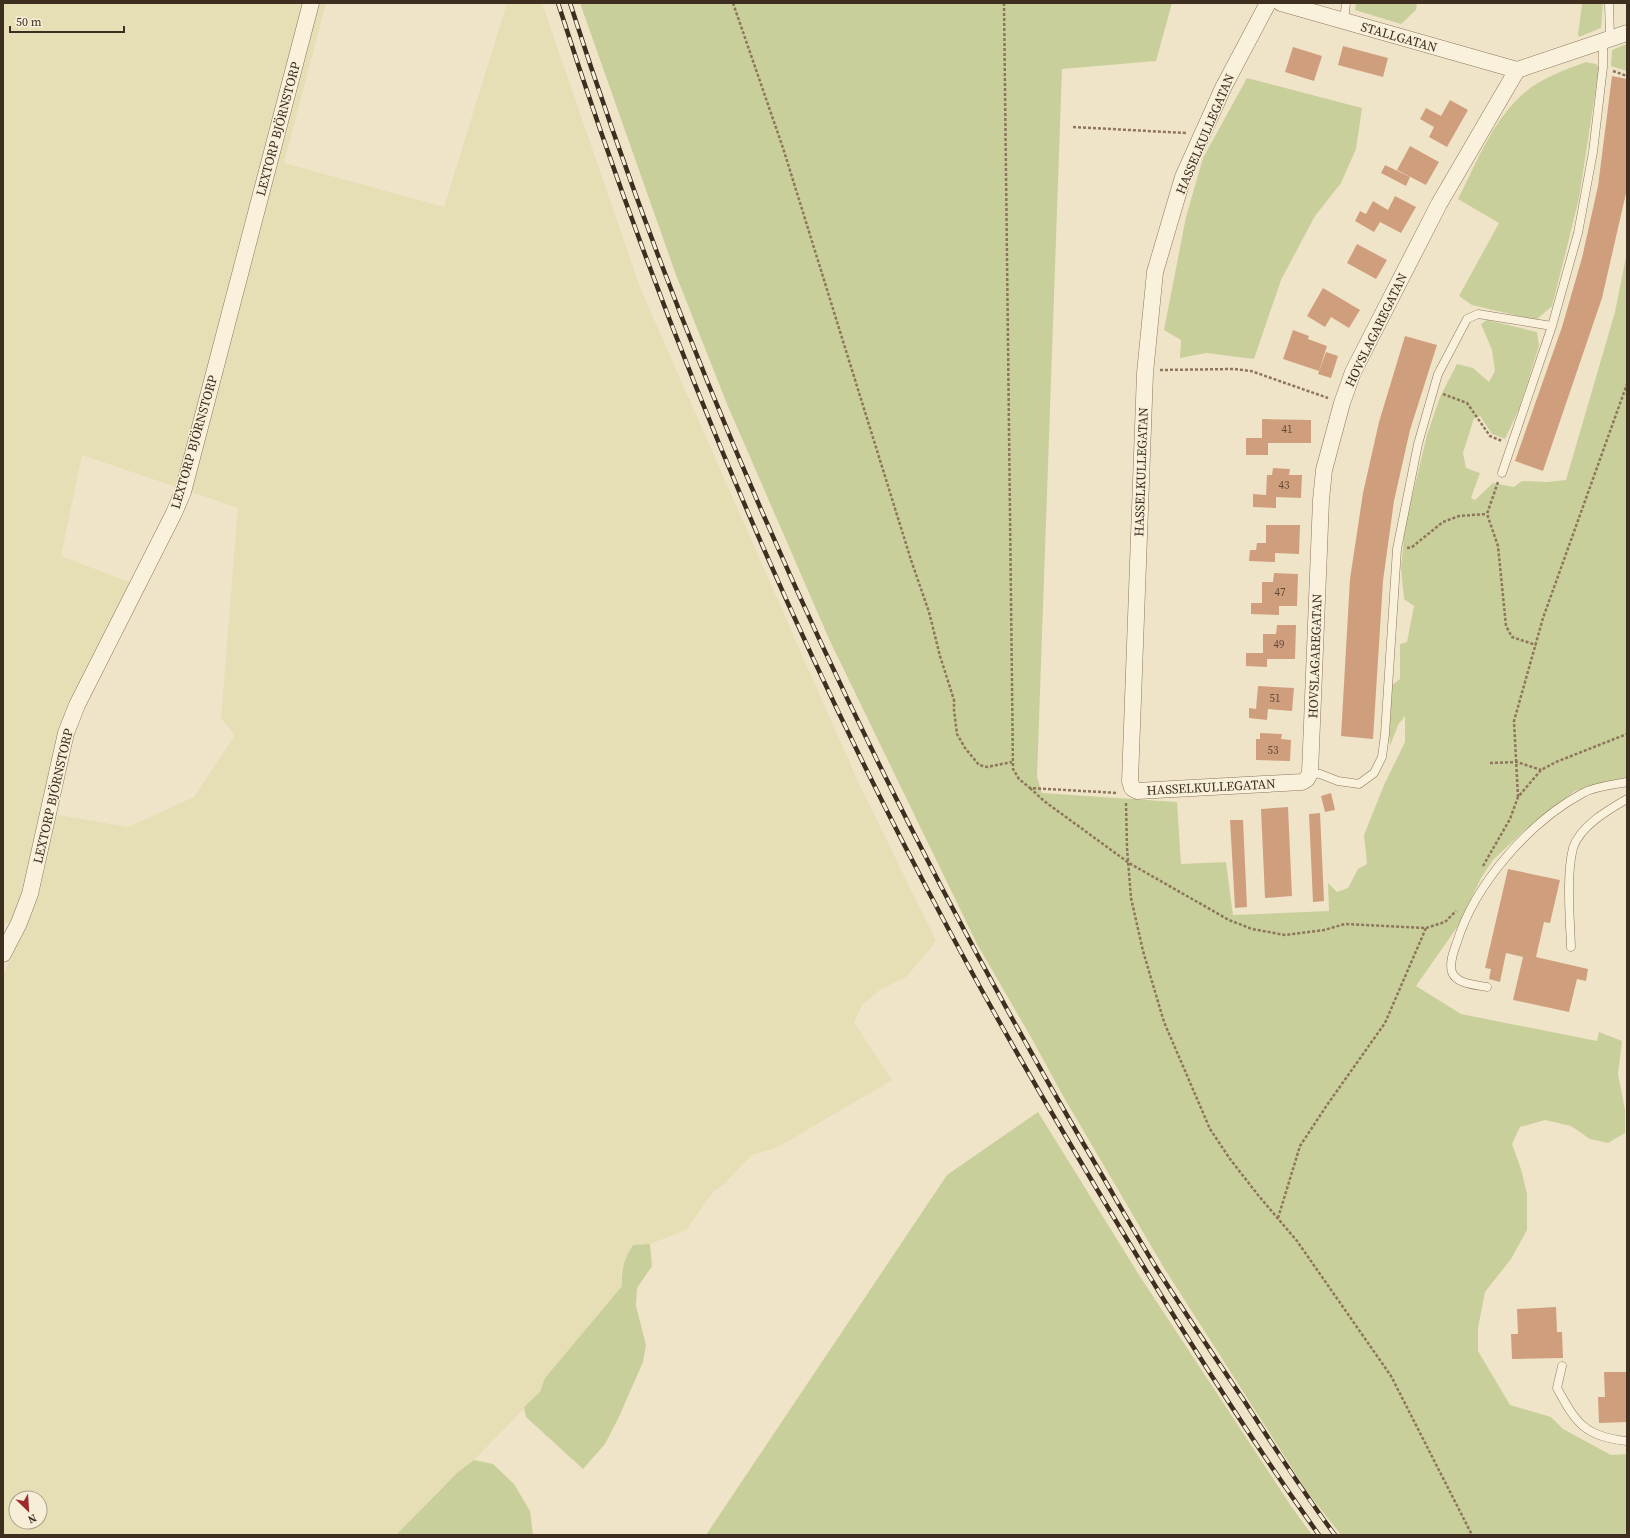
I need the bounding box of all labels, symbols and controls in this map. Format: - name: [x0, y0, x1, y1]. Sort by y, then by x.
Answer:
- scale bar: [10, 8, 124, 34]
- text: 50 m: [16, 14, 42, 30]
- street label: STALLGATAN: [1359, 18, 1440, 56]
- street label: LEXTORP BJÖRNSTORP: [252, 60, 304, 198]
- street label: HASSELKULLEGATAN: [1172, 71, 1238, 197]
- street label: HOVSLAGAREGATAN: [1341, 270, 1411, 390]
- street label: LEXTORP BJÖRNSTORP: [167, 373, 221, 511]
- street label: HASSELKULLEGATAN: [1130, 407, 1152, 537]
- house number: 41: [1282, 422, 1293, 437]
- house number: 43: [1279, 478, 1290, 493]
- house number: 47: [1275, 585, 1286, 600]
- street label: HOVSLAGAREGATAN: [1304, 593, 1326, 719]
- house number: 49: [1274, 637, 1285, 652]
- house number: 51: [1270, 691, 1281, 706]
- street label: LEXTORP BJÖRNSTORP: [29, 726, 77, 865]
- house number: 53: [1268, 743, 1279, 758]
- street label: HASSELKULLEGATAN: [1146, 775, 1276, 799]
- north arrow: [8, 1490, 48, 1530]
- text: N: [25, 1510, 39, 1527]

